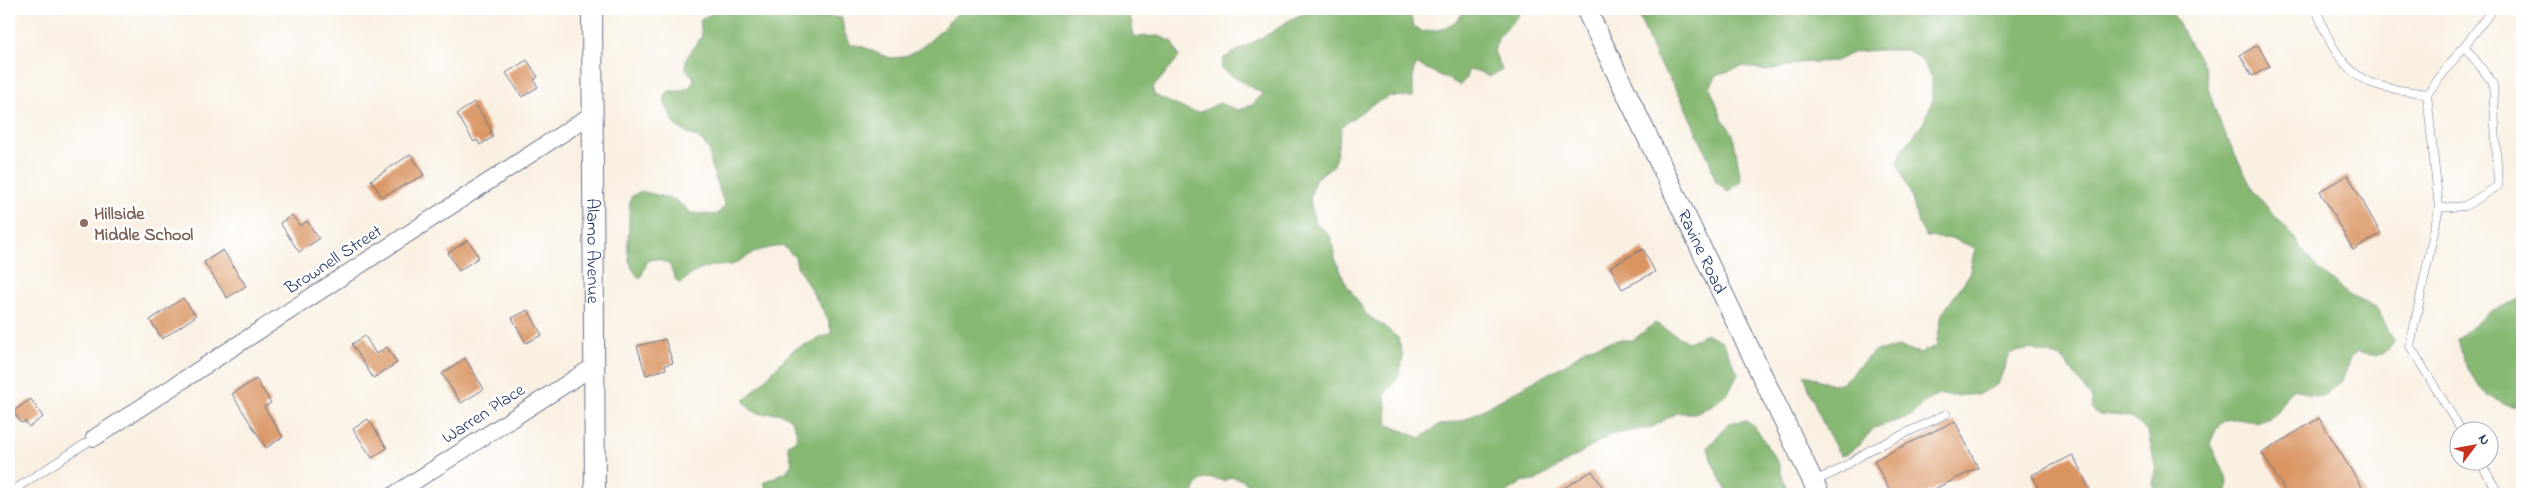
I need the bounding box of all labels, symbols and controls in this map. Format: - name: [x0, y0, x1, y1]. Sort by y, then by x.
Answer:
- street label: Alamo Avenue: [578, 198, 605, 305]
- place label: Hillside Middle School: [94, 202, 193, 249]
- street label: Ravine Road: [1669, 206, 1732, 299]
- marker: Hillside Middle School: [78, 217, 90, 229]
- street label: Brownell Street: [279, 219, 388, 303]
- street label: Warren Place: [437, 378, 532, 451]
- north arrow: [2448, 420, 2498, 470]
- text: N: [2472, 430, 2495, 449]

